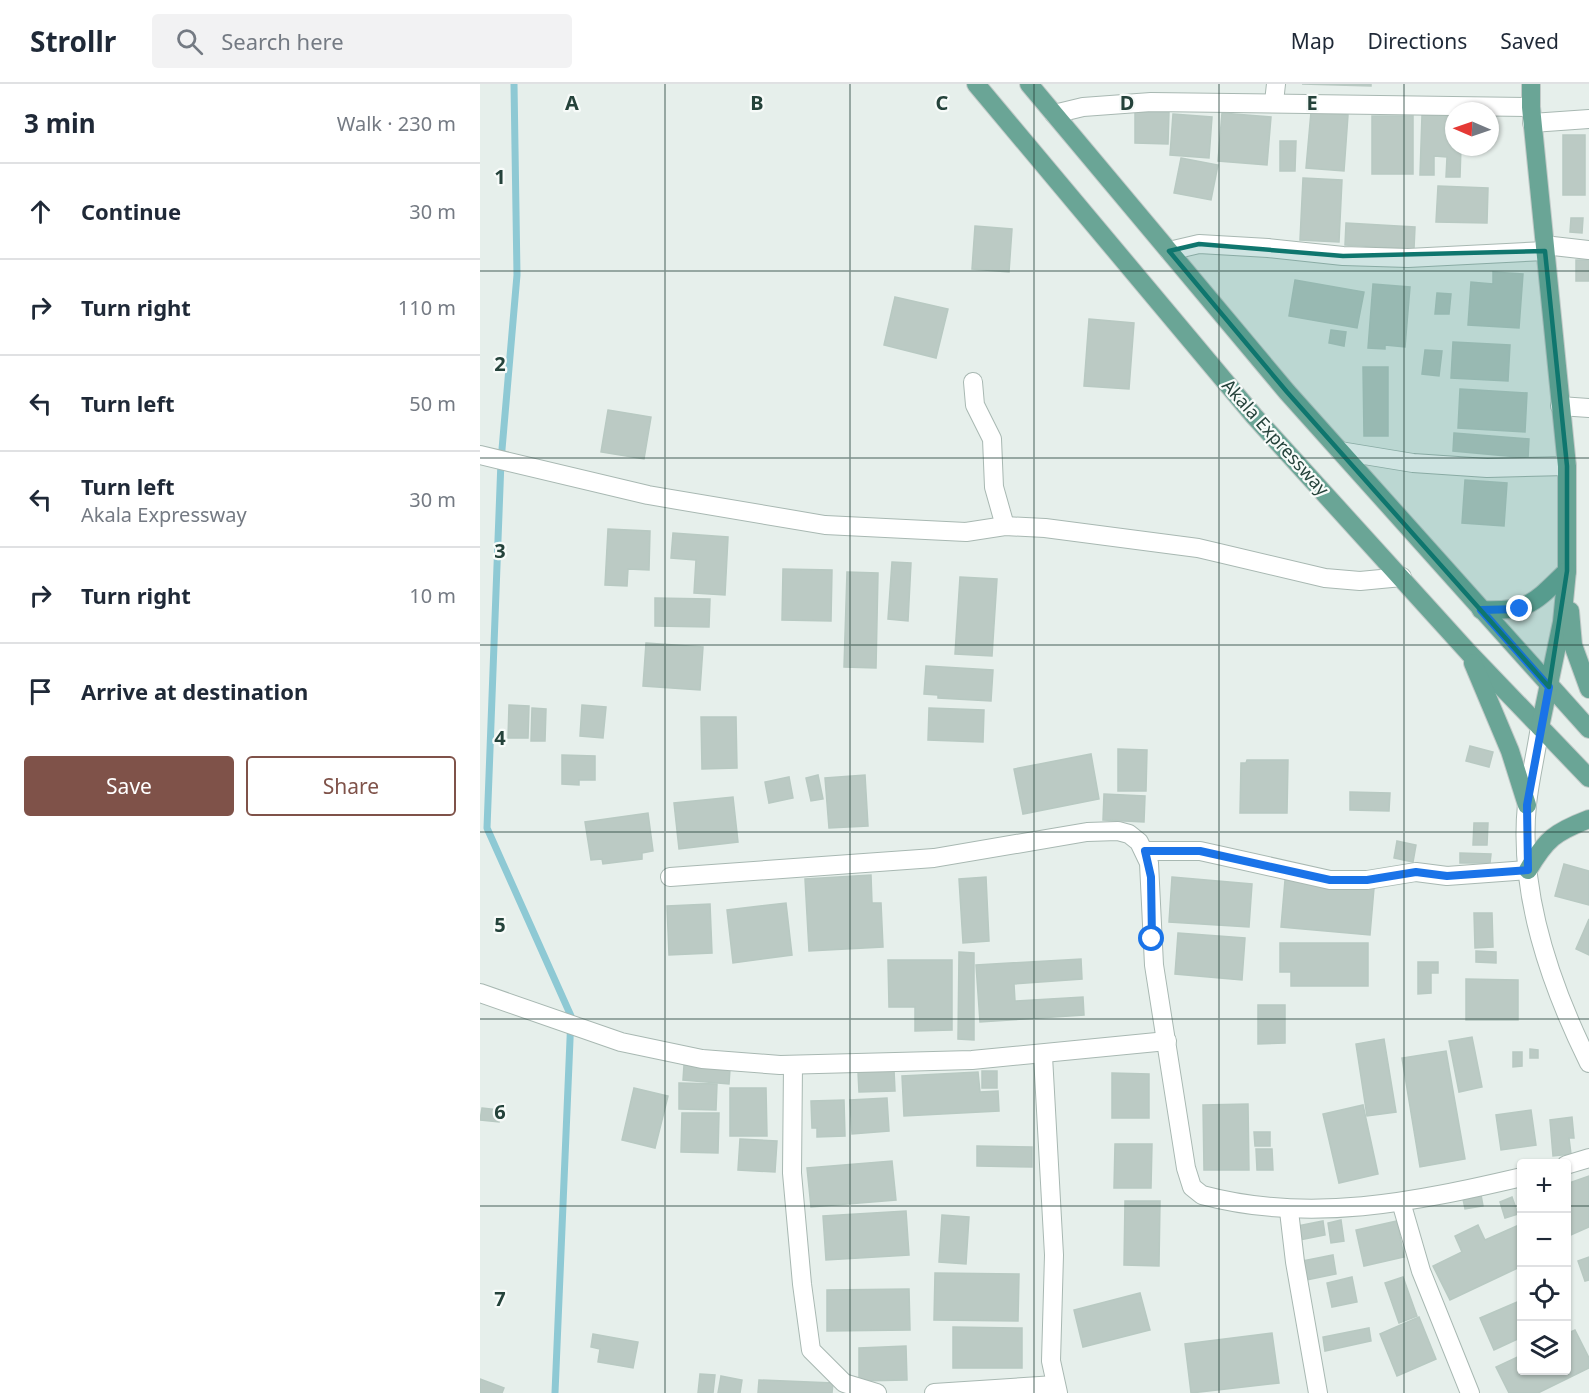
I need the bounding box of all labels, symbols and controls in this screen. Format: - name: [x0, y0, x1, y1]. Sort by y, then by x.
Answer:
- search box: [152, 14, 572, 68]
- text: Strollr: [30, 22, 116, 60]
- icon: search: [173, 25, 206, 58]
- text: Search here: [221, 26, 344, 56]
- text: Map: [1291, 27, 1335, 55]
- text: Directions: [1368, 27, 1467, 55]
- text: Saved: [1500, 27, 1559, 55]
- text: A: [565, 89, 579, 116]
- text: B: [750, 89, 764, 116]
- text: C: [936, 89, 949, 116]
- text: D: [1120, 89, 1134, 116]
- text: E: [1306, 89, 1318, 116]
- north arrow: [1445, 102, 1499, 156]
- text: 3 min: [24, 105, 96, 141]
- text: Walk · 230 m: [337, 110, 456, 137]
- text: 1: [494, 163, 506, 190]
- icon: ahead: [24, 195, 57, 228]
- text: Continue: [81, 196, 181, 226]
- text: 30 m: [409, 198, 456, 225]
- icon: right: [24, 291, 57, 324]
- text: Turn right: [81, 292, 191, 322]
- text: 110 m: [398, 294, 456, 321]
- text: 2: [494, 350, 506, 377]
- street label: Akala Expressway: [1217, 374, 1335, 501]
- icon: left: [24, 387, 57, 420]
- text: Turn left: [81, 388, 175, 418]
- text: 50 m: [409, 390, 456, 417]
- text: Turn left: [81, 471, 175, 501]
- icon: left: [24, 483, 57, 516]
- text: 30 m: [409, 486, 456, 513]
- text: Akala Expressway: [81, 501, 247, 528]
- text: 3: [494, 537, 506, 564]
- icon: right: [24, 579, 57, 612]
- text: Turn right: [81, 580, 191, 610]
- text: 10 m: [409, 582, 456, 609]
- route end: [1506, 595, 1532, 621]
- icon: arrive: [24, 675, 57, 708]
- text: Arrive at destination: [81, 676, 308, 706]
- text: 4: [494, 724, 506, 751]
- button: Save: [24, 756, 234, 816]
- button: Share: [246, 756, 456, 816]
- text: 5: [494, 911, 506, 938]
- route start: [1138, 925, 1164, 951]
- text: 6: [494, 1098, 506, 1125]
- map controls: [1517, 1159, 1571, 1375]
- button: +: [1517, 1159, 1571, 1213]
- button: −: [1517, 1213, 1571, 1267]
- button: locate: [1517, 1267, 1571, 1321]
- text: 7: [494, 1285, 506, 1312]
- button: layers: [1517, 1321, 1571, 1375]

